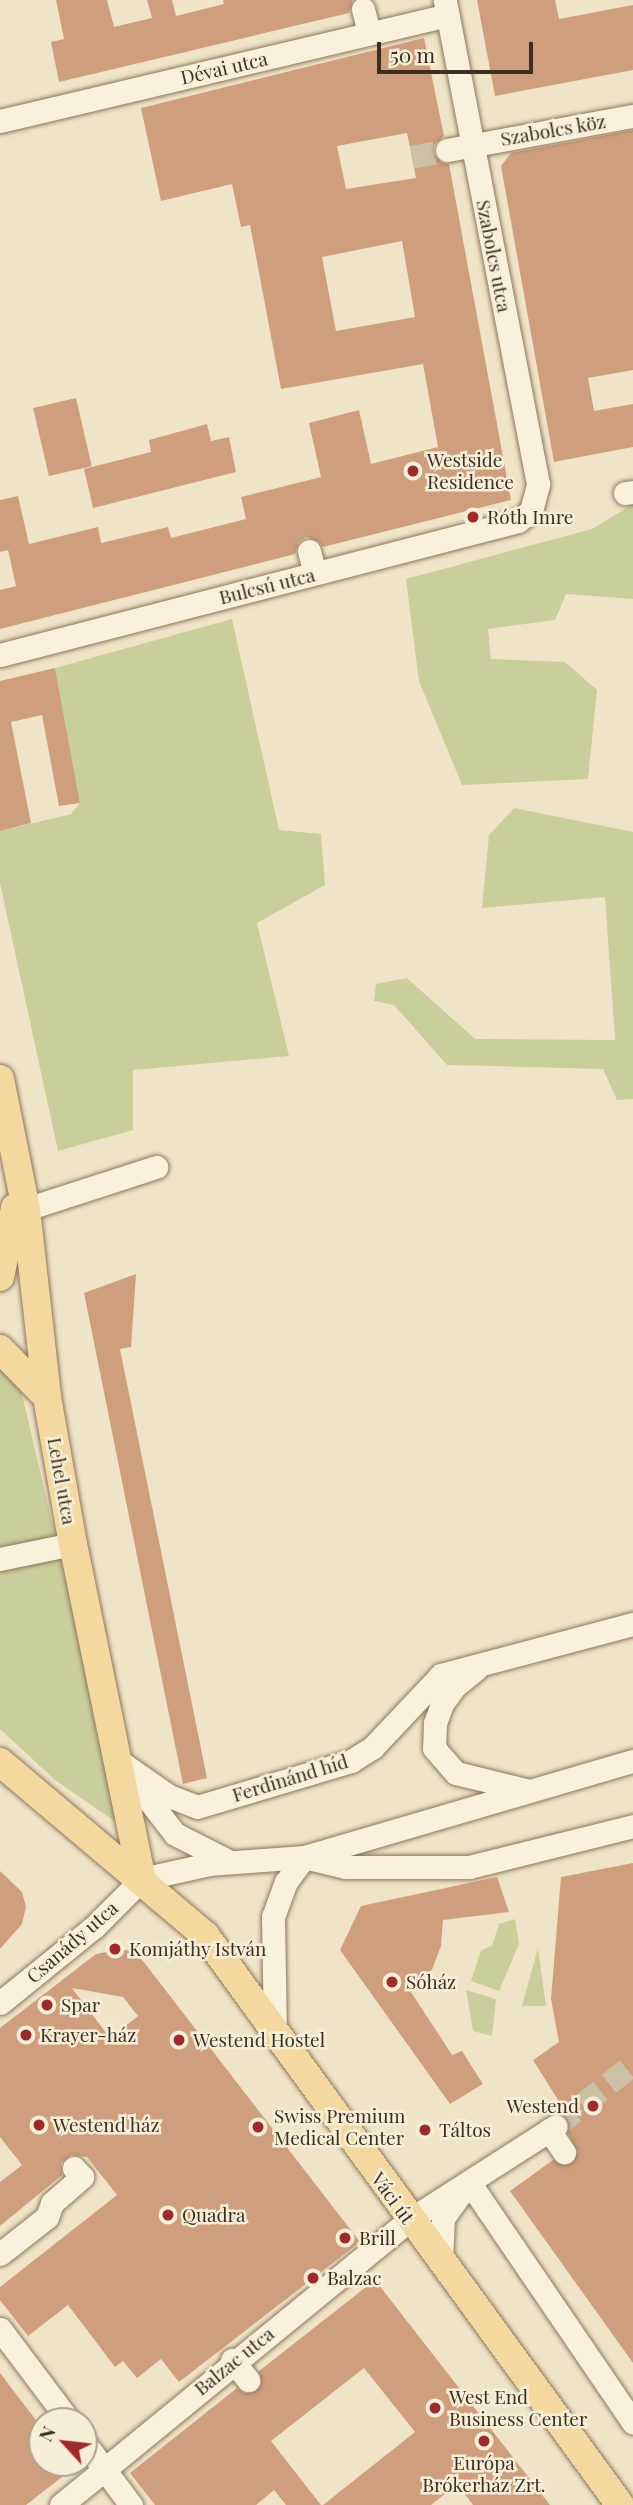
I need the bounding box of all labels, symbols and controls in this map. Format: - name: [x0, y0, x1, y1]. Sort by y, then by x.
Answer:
- scale bar: [381, 28, 537, 72]
- text: 50 m: [390, 40, 435, 68]
- street label: Dévai utca: [178, 47, 270, 89]
- street label: Szabolcs köz: [498, 110, 608, 150]
- street label: Szabolcs utca: [472, 198, 516, 314]
- place label: Westside Residence: [427, 449, 514, 493]
- marker: Westside Residence: [405, 463, 421, 479]
- place label: Róth Imre: [487, 506, 573, 528]
- marker: Róth Imre: [465, 509, 481, 525]
- street label: Bulcsú utca: [217, 563, 317, 609]
- street label: Lehel utca: [43, 1436, 81, 1526]
- street label: Ferdinánd híd: [229, 1750, 351, 1806]
- street label: Csanády utca: [22, 1896, 122, 1988]
- place label: Komjáthy István: [129, 1938, 267, 1960]
- marker: Komjáthy István: [107, 1941, 123, 1957]
- place label: Sóház: [406, 1971, 456, 1993]
- marker: Sóház: [384, 1974, 400, 1990]
- place label: Spar: [61, 1994, 100, 2016]
- marker: Spar: [39, 1997, 55, 2013]
- place label: Krayer-ház: [40, 2024, 136, 2046]
- marker: Krayer-ház: [18, 2027, 34, 2043]
- place label: Westend Hostel: [193, 2029, 325, 2051]
- marker: Westend Hostel: [171, 2032, 187, 2048]
- place label: Westend: [506, 2095, 579, 2117]
- marker: Westend: [585, 2098, 601, 2114]
- place label: Swiss Premium Medical Center: [274, 2105, 405, 2149]
- place label: Westend ház: [53, 2114, 160, 2136]
- marker: Westend ház: [31, 2117, 47, 2133]
- marker: Swiss Premium Medical Center: [248, 2117, 268, 2137]
- place label: Táltos: [439, 2119, 491, 2141]
- marker: Táltos: [417, 2122, 433, 2138]
- street label: Váci út: [367, 2168, 419, 2228]
- place label: Quadra: [182, 2204, 246, 2226]
- marker: Quadra: [160, 2207, 176, 2223]
- place label: Brill: [359, 2227, 396, 2249]
- marker: Brill: [337, 2230, 353, 2246]
- place label: Balzac: [327, 2267, 381, 2289]
- marker: Balzac: [305, 2270, 321, 2286]
- street label: Balzac utca: [190, 2322, 278, 2400]
- place label: West End Business Center: [449, 2386, 587, 2430]
- marker: West End Business Center: [427, 2400, 443, 2416]
- north arrow: [28, 2407, 98, 2477]
- text: N: [31, 2421, 61, 2445]
- marker: Európa Brókerház Zrt.: [476, 2433, 492, 2449]
- place label: Európa Brókerház Zrt.: [422, 2452, 546, 2496]

